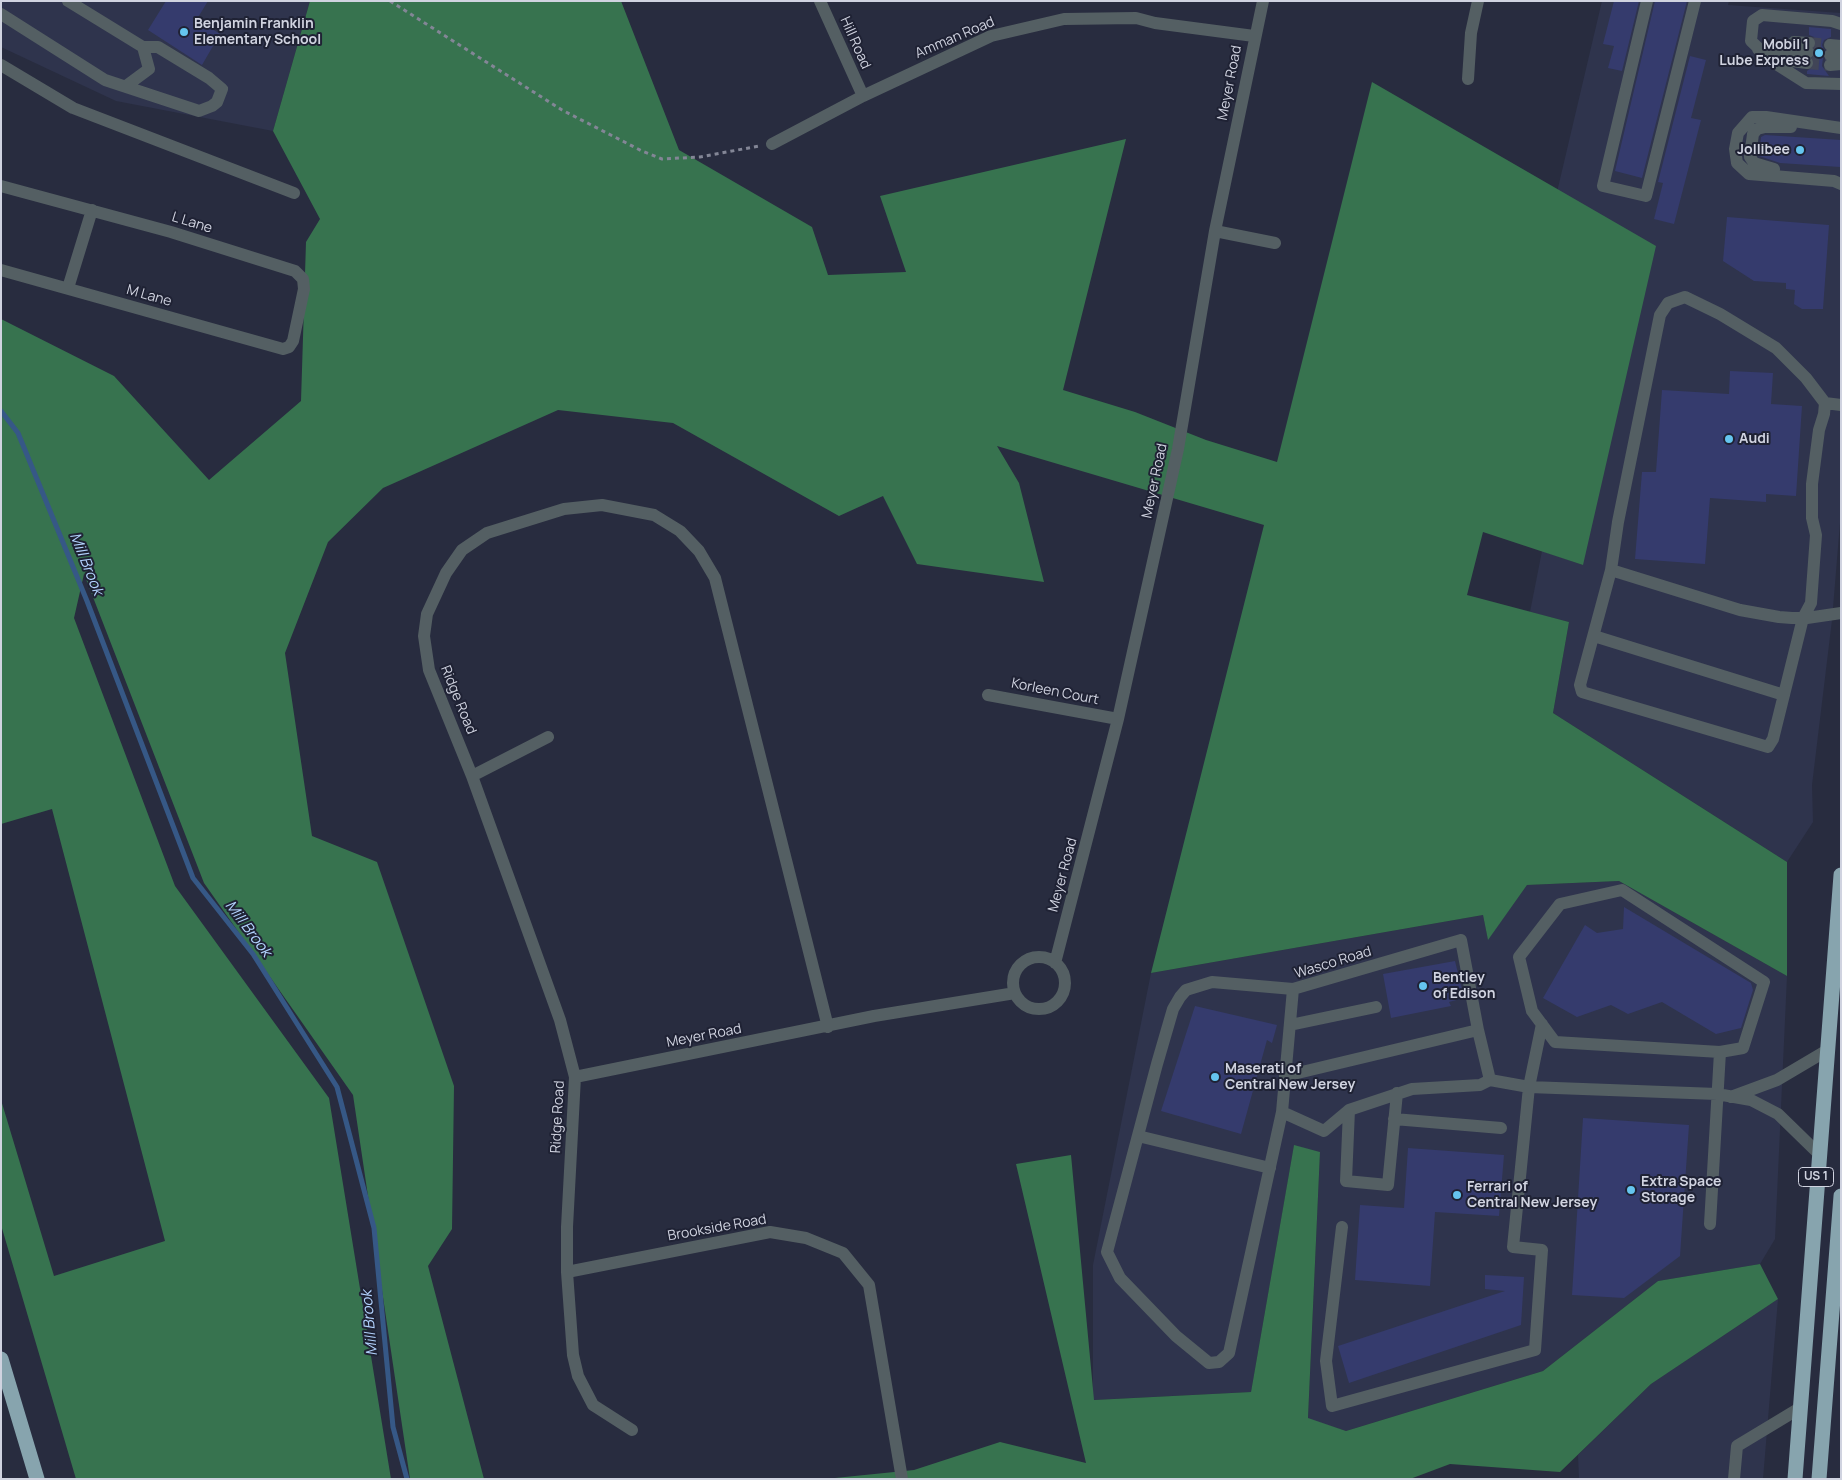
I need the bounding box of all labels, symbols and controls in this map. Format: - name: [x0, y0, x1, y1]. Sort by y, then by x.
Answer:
- street label: Hill Road: [836, 14, 874, 72]
- street label: Amman Road: [913, 14, 997, 62]
- place label: Benjamin Franklin Elementary School: [194, 16, 321, 48]
- marker: Benjamin Franklin Elementary School: [178, 26, 190, 38]
- place label: Mobil 1 Lube Express: [1719, 37, 1809, 70]
- street label: Meyer Road: [1214, 44, 1246, 122]
- marker: Mobil 1 Lube Express: [1813, 47, 1825, 59]
- place label: Jollibee: [1737, 142, 1790, 158]
- marker: Jollibee: [1794, 144, 1806, 156]
- street label: L Lane: [170, 209, 214, 237]
- street label: M Lane: [125, 282, 173, 310]
- place label: Audi: [1739, 431, 1770, 447]
- marker: Audi: [1723, 433, 1735, 445]
- street label: Meyer Road: [1139, 442, 1171, 520]
- water label: Mill Brook: [65, 530, 107, 598]
- street label: Ridge Road: [437, 663, 479, 737]
- street label: Korleen Court: [1010, 675, 1100, 709]
- street label: Meyer Road: [1045, 836, 1081, 914]
- water label: Mill Brook: [221, 897, 275, 961]
- street label: Wasco Road: [1293, 943, 1373, 983]
- place label: Bentley of Edison: [1433, 970, 1495, 1002]
- marker: Bentley of Edison: [1417, 980, 1429, 992]
- street label: Meyer Road: [665, 1020, 743, 1052]
- place label: Maserati of Central New Jersey: [1225, 1061, 1355, 1094]
- marker: Maserati of Central New Jersey: [1209, 1071, 1221, 1083]
- street label: Ridge Road: [548, 1080, 568, 1154]
- road number: US 1: [1798, 1168, 1834, 1186]
- place label: Extra Space Storage: [1641, 1174, 1721, 1206]
- place label: Ferrari of Central New Jersey: [1467, 1179, 1597, 1212]
- marker: Extra Space Storage: [1625, 1184, 1637, 1196]
- marker: Ferrari of Central New Jersey: [1451, 1189, 1463, 1201]
- street label: Brookside Road: [666, 1211, 768, 1245]
- water label: Mill Brook: [358, 1289, 382, 1357]

